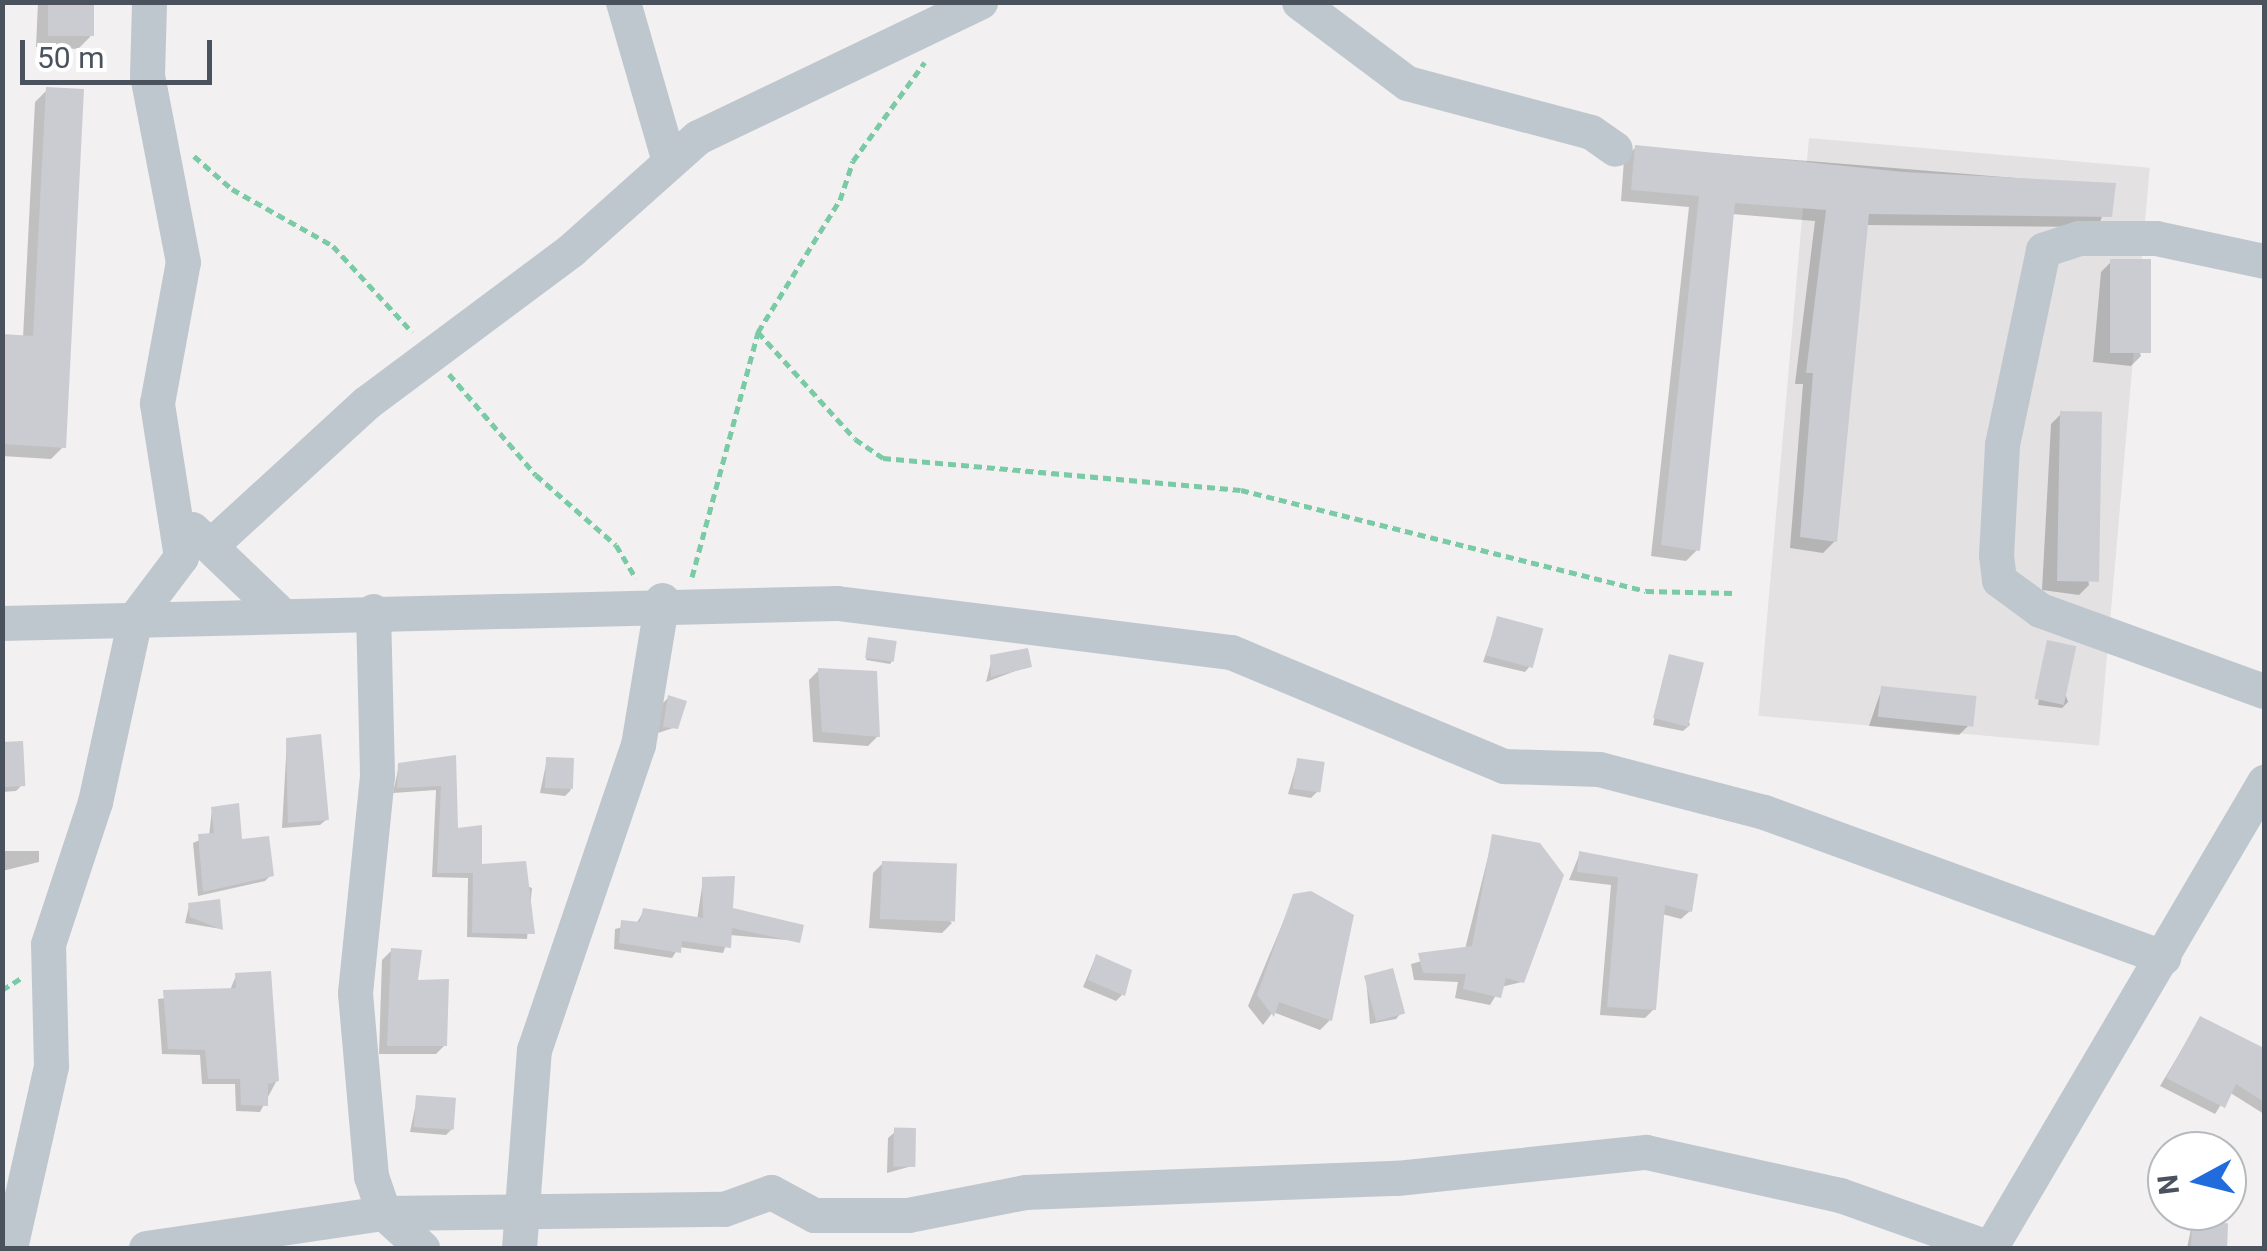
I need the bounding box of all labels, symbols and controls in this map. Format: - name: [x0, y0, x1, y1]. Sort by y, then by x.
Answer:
- scale bar: [25, 20, 218, 82]
- text: 50 m: [37, 40, 104, 75]
- north arrow: [2147, 1131, 2247, 1231]
- text: N: [2151, 1173, 2186, 1196]

